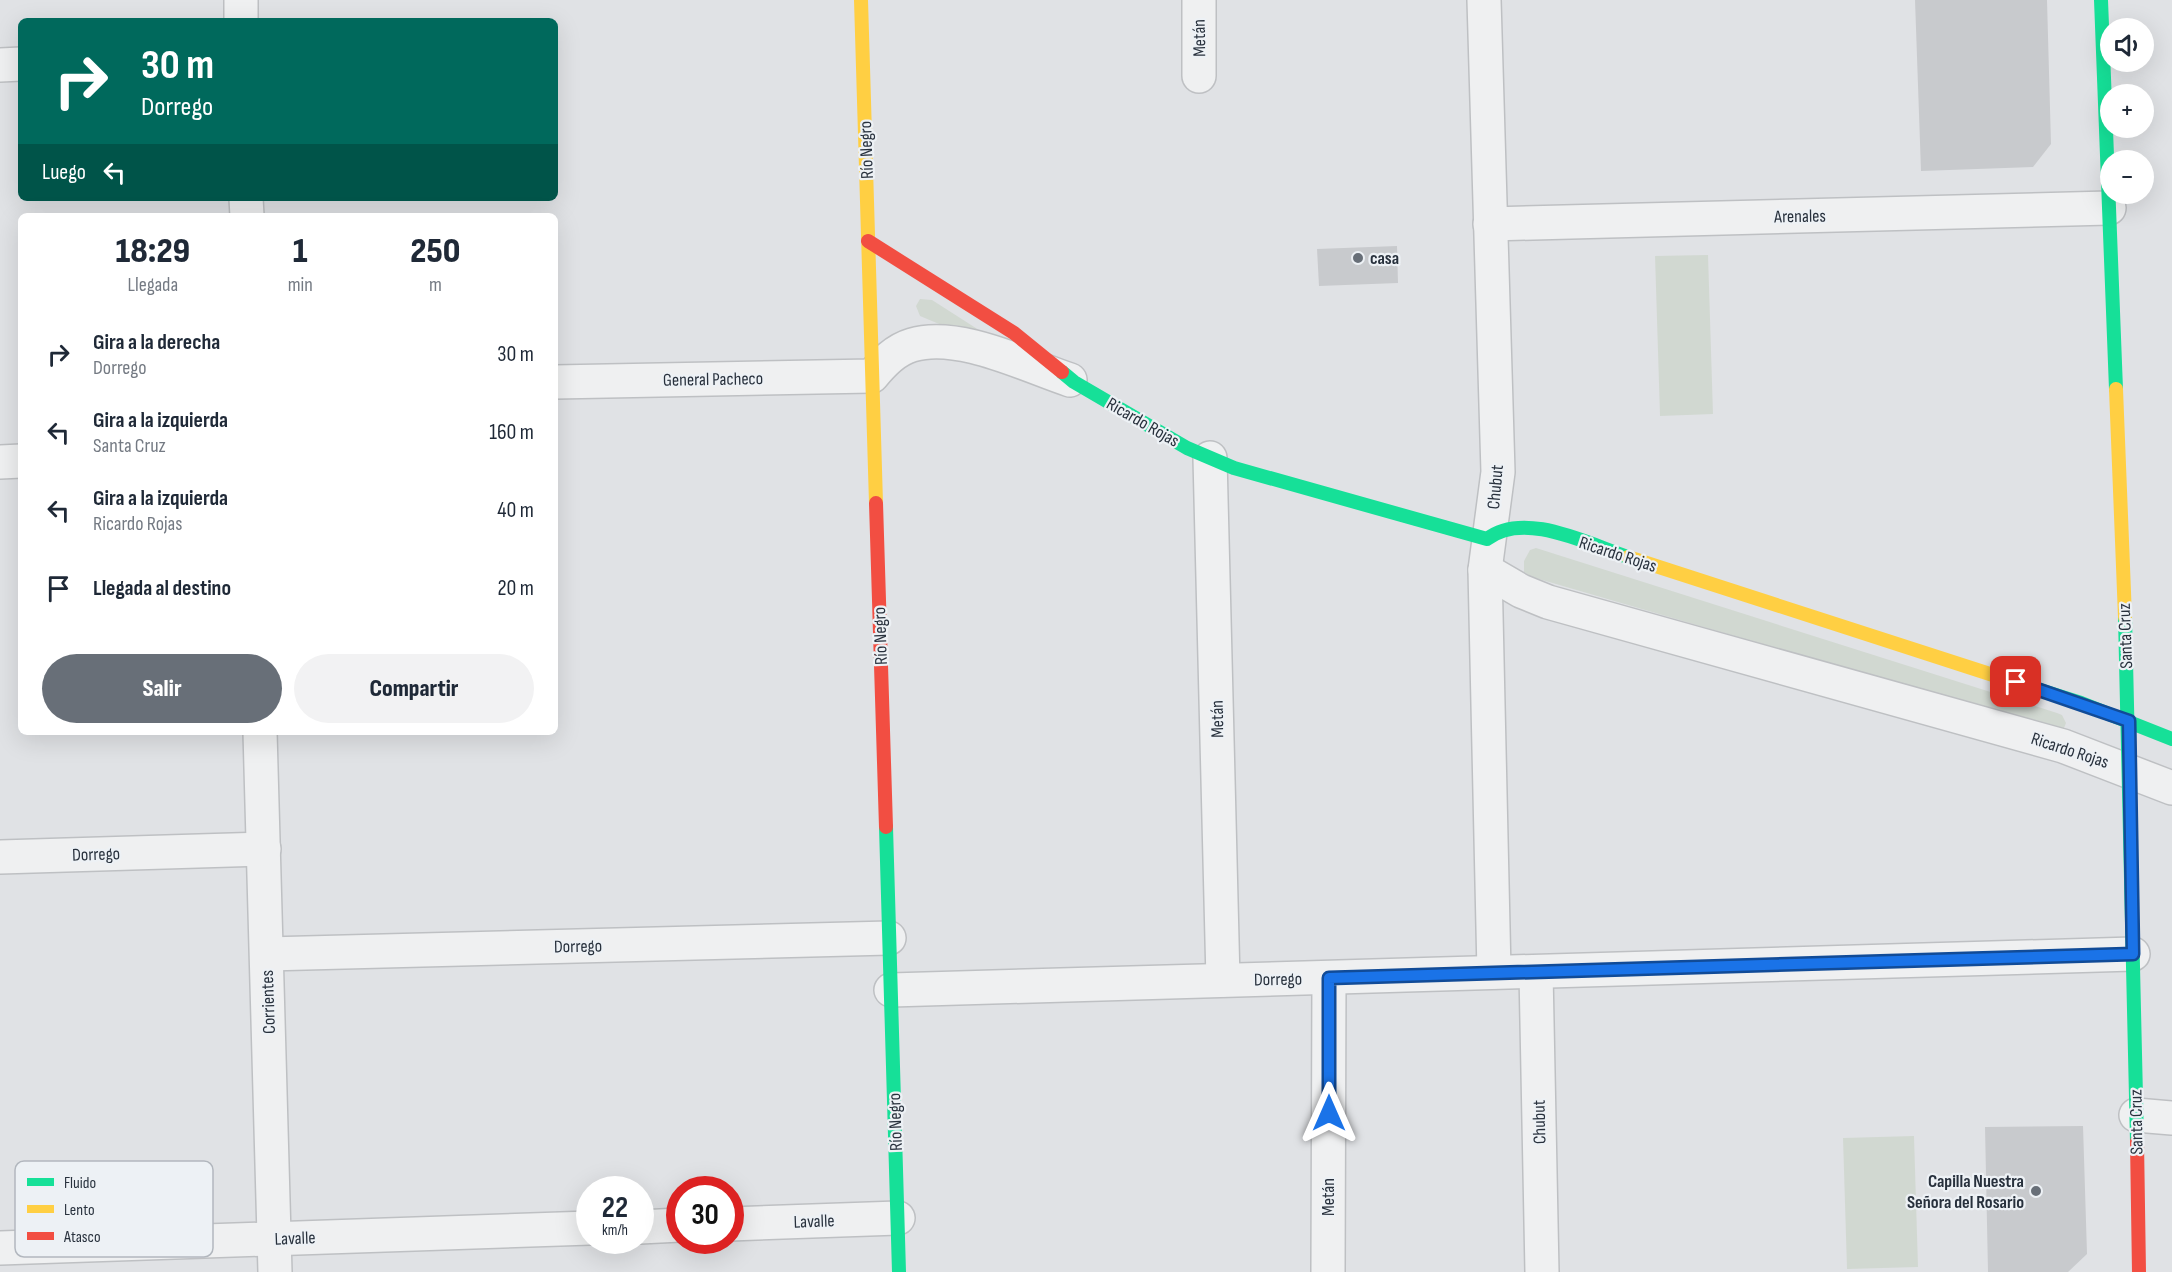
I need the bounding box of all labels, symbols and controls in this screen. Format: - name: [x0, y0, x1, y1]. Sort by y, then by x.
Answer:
- map controls: [2100, 18, 2154, 204]
- button: sound: [2100, 18, 2154, 72]
- street label: Metán: [1189, 19, 1210, 57]
- text: 30 m: [141, 40, 214, 91]
- icon: right: [42, 42, 120, 120]
- button: +: [2100, 84, 2154, 138]
- text: Dorrego: [141, 91, 213, 123]
- street label: Río Negro: [855, 121, 878, 179]
- button: −: [2100, 150, 2154, 204]
- icon: left: [98, 156, 131, 189]
- text: Luego: [42, 159, 86, 186]
- street label: Arenales: [1773, 206, 1826, 227]
- text: 18:29: [116, 230, 190, 273]
- text: 1: [293, 230, 308, 273]
- text: 250: [410, 230, 460, 273]
- place label: casa: [1370, 248, 1399, 269]
- marker: casa: [1351, 251, 1365, 265]
- text: Llegada: [128, 273, 178, 297]
- text: min: [288, 273, 313, 297]
- text: m: [429, 273, 442, 297]
- text: Gira a la derecha: [93, 329, 220, 356]
- icon: right: [42, 338, 75, 371]
- text: 30 m: [497, 341, 534, 368]
- text: Dorrego: [93, 356, 147, 380]
- street label: General Pacheco: [663, 368, 763, 391]
- street label: Ricardo Rojas: [1103, 393, 1183, 452]
- text: Gira a la izquierda: [93, 407, 228, 434]
- icon: left: [42, 416, 75, 449]
- text: 160 m: [489, 419, 534, 446]
- text: Santa Cruz: [93, 434, 166, 458]
- street label: Chubut: [1483, 463, 1508, 510]
- text: Gira a la izquierda: [93, 485, 228, 512]
- icon: left: [42, 494, 75, 527]
- text: 40 m: [497, 497, 534, 524]
- text: Ricardo Rojas: [93, 512, 182, 536]
- street label: Ricardo Rojas: [1576, 532, 1659, 577]
- icon: arrive: [42, 572, 75, 605]
- text: Llegada al destino: [93, 575, 231, 602]
- text: 20 m: [498, 575, 534, 602]
- street label: Santa Cruz: [2114, 602, 2137, 669]
- street label: Río Negro: [869, 607, 892, 665]
- button: Salir: [42, 654, 282, 723]
- button: Compartir: [294, 654, 534, 723]
- pin: [1990, 656, 2041, 707]
- icon: arrive: [1999, 665, 2032, 698]
- street label: Metán: [1207, 700, 1228, 738]
- street label: Ricardo Rojas: [2028, 728, 2111, 773]
- street label: Dorrego: [72, 843, 120, 866]
- street label: Dorrego: [554, 936, 602, 957]
- street label: Dorrego: [1254, 969, 1302, 990]
- street label: Corrientes: [257, 970, 280, 1034]
- position arrow: [1297, 1081, 1361, 1145]
- street label: Santa Cruz: [2125, 1089, 2148, 1155]
- street label: Río Negro: [884, 1093, 907, 1151]
- street label: Chubut: [1529, 1099, 1550, 1144]
- legend: [15, 1161, 213, 1257]
- place label: Capilla Nuestra Señora del Rosario: [1907, 1171, 2024, 1213]
- text: Fluido: [64, 1174, 96, 1193]
- speed limit sign: 30: [666, 1176, 744, 1254]
- street label: Metán: [1318, 1178, 1339, 1216]
- marker: Capilla Nuestra Señora del Rosario: [2029, 1184, 2043, 1198]
- text: 22: [602, 1190, 628, 1226]
- text: Lento: [64, 1201, 95, 1220]
- street label: Lavalle: [793, 1210, 835, 1233]
- text: km/h: [602, 1221, 628, 1240]
- street label: Lavalle: [274, 1227, 316, 1250]
- text: Atasco: [63, 1228, 101, 1247]

